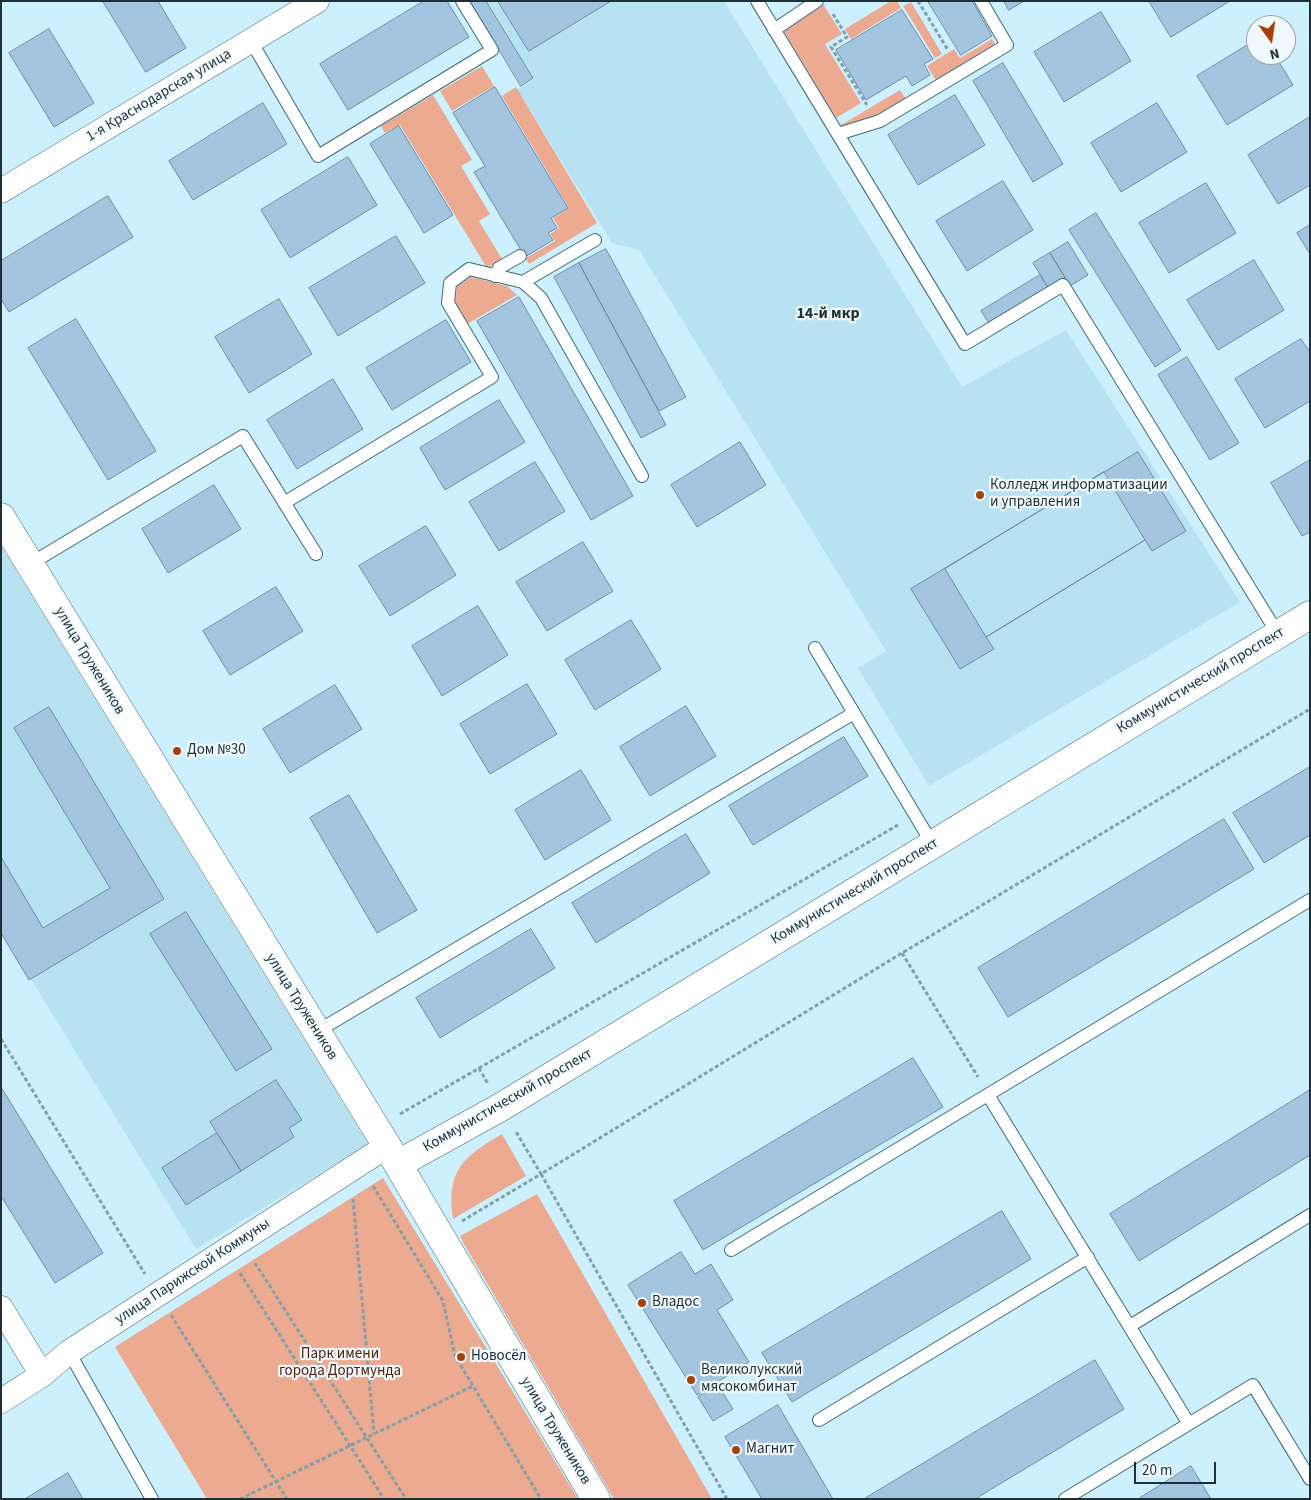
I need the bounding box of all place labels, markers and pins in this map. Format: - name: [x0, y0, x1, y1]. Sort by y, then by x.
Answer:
- place label: Колледж информатизации и управления: [990, 477, 1168, 512]
- marker: Колледж информатизации и управления: [974, 489, 986, 501]
- place label: Дом №30: [187, 742, 246, 760]
- marker: Дом №30: [171, 745, 183, 757]
- place label: Владос: [652, 1294, 699, 1312]
- marker: Владос: [636, 1297, 648, 1309]
- place label: Новосёл: [471, 1348, 527, 1366]
- marker: Новосёл: [455, 1351, 467, 1363]
- place label: Великолукский мясокомбинат: [701, 1362, 802, 1397]
- marker: Великолукский мясокомбинат: [685, 1374, 697, 1386]
- place label: Магнит: [746, 1441, 794, 1459]
- marker: Магнит: [730, 1444, 742, 1456]

